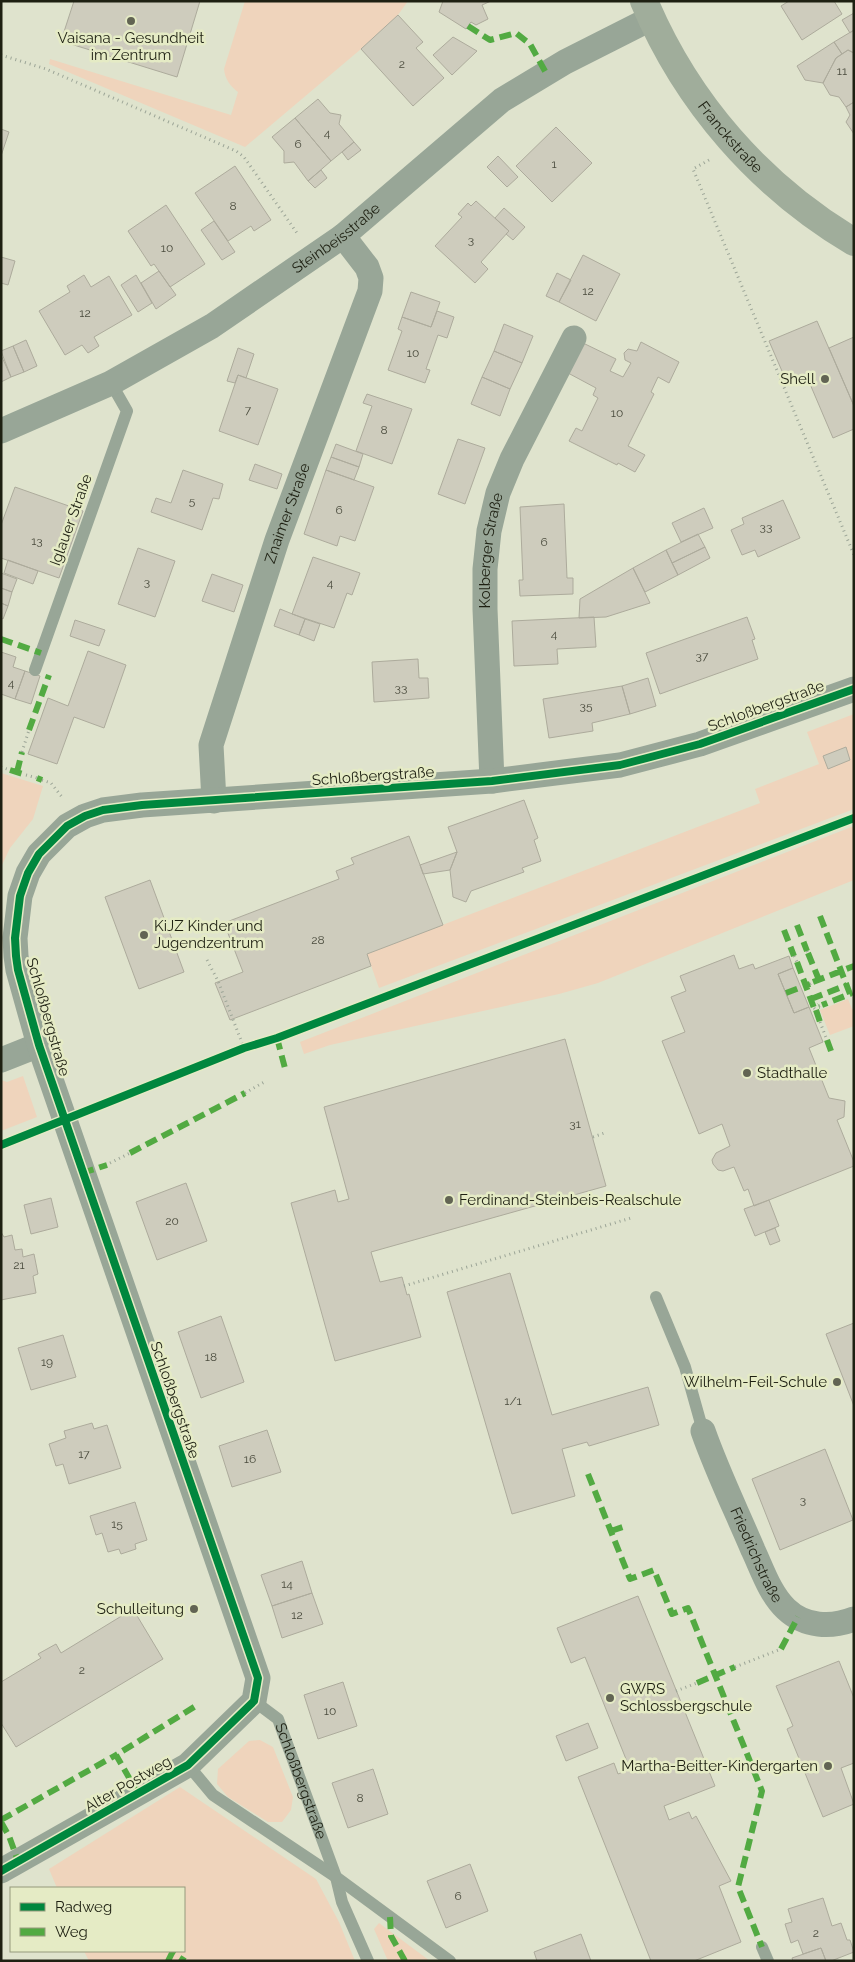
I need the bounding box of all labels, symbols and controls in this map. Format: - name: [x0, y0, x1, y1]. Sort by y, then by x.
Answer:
- marker: Vaisana - Gesundheit im Zentrum: [125, 15, 137, 27]
- place label: Vaisana - Gesundheit im Zentrum: [58, 29, 204, 64]
- house number: 2: [399, 57, 405, 71]
- house number: 11: [837, 64, 847, 78]
- street label: Franckstraße: [694, 98, 766, 177]
- house number: 4: [324, 126, 331, 140]
- house number: 6: [294, 137, 302, 151]
- house number: 1: [551, 157, 557, 171]
- house number: 8: [229, 199, 237, 213]
- street label: Steinbeisstraße: [288, 199, 384, 277]
- house number: 3: [468, 233, 474, 247]
- house number: 10: [161, 241, 173, 255]
- house number: 12: [582, 284, 594, 298]
- house number: 12: [79, 306, 91, 320]
- house number: 10: [407, 346, 419, 360]
- place label: Shell: [780, 370, 816, 388]
- marker: Shell: [819, 373, 831, 385]
- house number: 7: [245, 403, 252, 417]
- house number: 10: [611, 406, 623, 420]
- house number: 8: [380, 423, 388, 437]
- street label: Znaimer Straße: [261, 461, 314, 566]
- street label: Iglauer Straße: [46, 472, 96, 568]
- street label: Kolberger Straße: [476, 491, 507, 609]
- house number: 5: [189, 494, 196, 508]
- house number: 6: [335, 503, 343, 517]
- house number: 33: [760, 520, 772, 534]
- house number: 13: [31, 534, 43, 548]
- house number: 6: [540, 535, 548, 549]
- house number: 3: [144, 575, 150, 589]
- house number: 4: [327, 576, 334, 590]
- house number: 4: [551, 627, 558, 641]
- house number: 37: [696, 649, 709, 663]
- house number: 4: [8, 676, 15, 690]
- street label: Schloßbergstraße: [705, 677, 827, 735]
- house number: 33: [395, 681, 407, 695]
- house number: 35: [580, 699, 593, 713]
- street label: Schloßbergstraße: [311, 763, 435, 789]
- place label: KiJZ Kinder und Jugendzentrum: [154, 917, 264, 952]
- marker: KiJZ Kinder und Jugendzentrum: [138, 929, 150, 941]
- house number: 28: [311, 933, 325, 947]
- street label: Schloßbergstraße: [22, 956, 74, 1079]
- place label: Stadthalle: [757, 1064, 828, 1082]
- marker: Stadthalle: [741, 1067, 753, 1079]
- house number: 31: [569, 1117, 581, 1131]
- place label: Ferdinand-Steinbeis-Realschule: [459, 1191, 682, 1209]
- marker: Ferdinand-Steinbeis-Realschule: [443, 1194, 455, 1206]
- house number: 20: [165, 1214, 179, 1228]
- house number: 21: [13, 1258, 25, 1272]
- street label: Schloßbergstraße: [147, 1339, 204, 1461]
- house number: 18: [205, 1350, 217, 1364]
- house number: 19: [41, 1355, 53, 1369]
- place label: Wilhelm-Feil-Schule: [684, 1373, 827, 1391]
- marker: Wilhelm-Feil-Schule: [831, 1376, 843, 1388]
- house number: 1/1: [504, 1394, 522, 1408]
- house number: 17: [78, 1447, 90, 1461]
- house number: 16: [244, 1452, 256, 1466]
- house number: 3: [800, 1493, 806, 1507]
- street label: Friedrichstraße: [726, 1504, 786, 1607]
- house number: 15: [111, 1517, 123, 1531]
- house number: 14: [281, 1577, 293, 1591]
- place label: Schulleitung: [97, 1600, 184, 1618]
- marker: Schulleitung: [188, 1603, 200, 1615]
- house number: 12: [291, 1608, 303, 1622]
- house number: 2: [79, 1663, 85, 1677]
- place label: GWRS Schlossbergschule: [620, 1680, 752, 1715]
- marker: GWRS Schlossbergschule: [604, 1692, 616, 1704]
- house number: 10: [324, 1704, 336, 1718]
- street label: Schloßbergstraße: [271, 1720, 330, 1842]
- street label: Alter Postweg: [81, 1752, 175, 1816]
- place label: Martha-Beitter-Kindergarten: [621, 1757, 818, 1775]
- marker: Martha-Beitter-Kindergarten: [822, 1760, 834, 1772]
- house number: 8: [356, 1791, 364, 1805]
- legend: [10, 1887, 185, 1952]
- house number: 6: [454, 1889, 462, 1903]
- text: Radweg: [55, 1898, 112, 1916]
- text: Weg: [55, 1923, 88, 1941]
- house number: 2: [813, 1926, 819, 1940]

